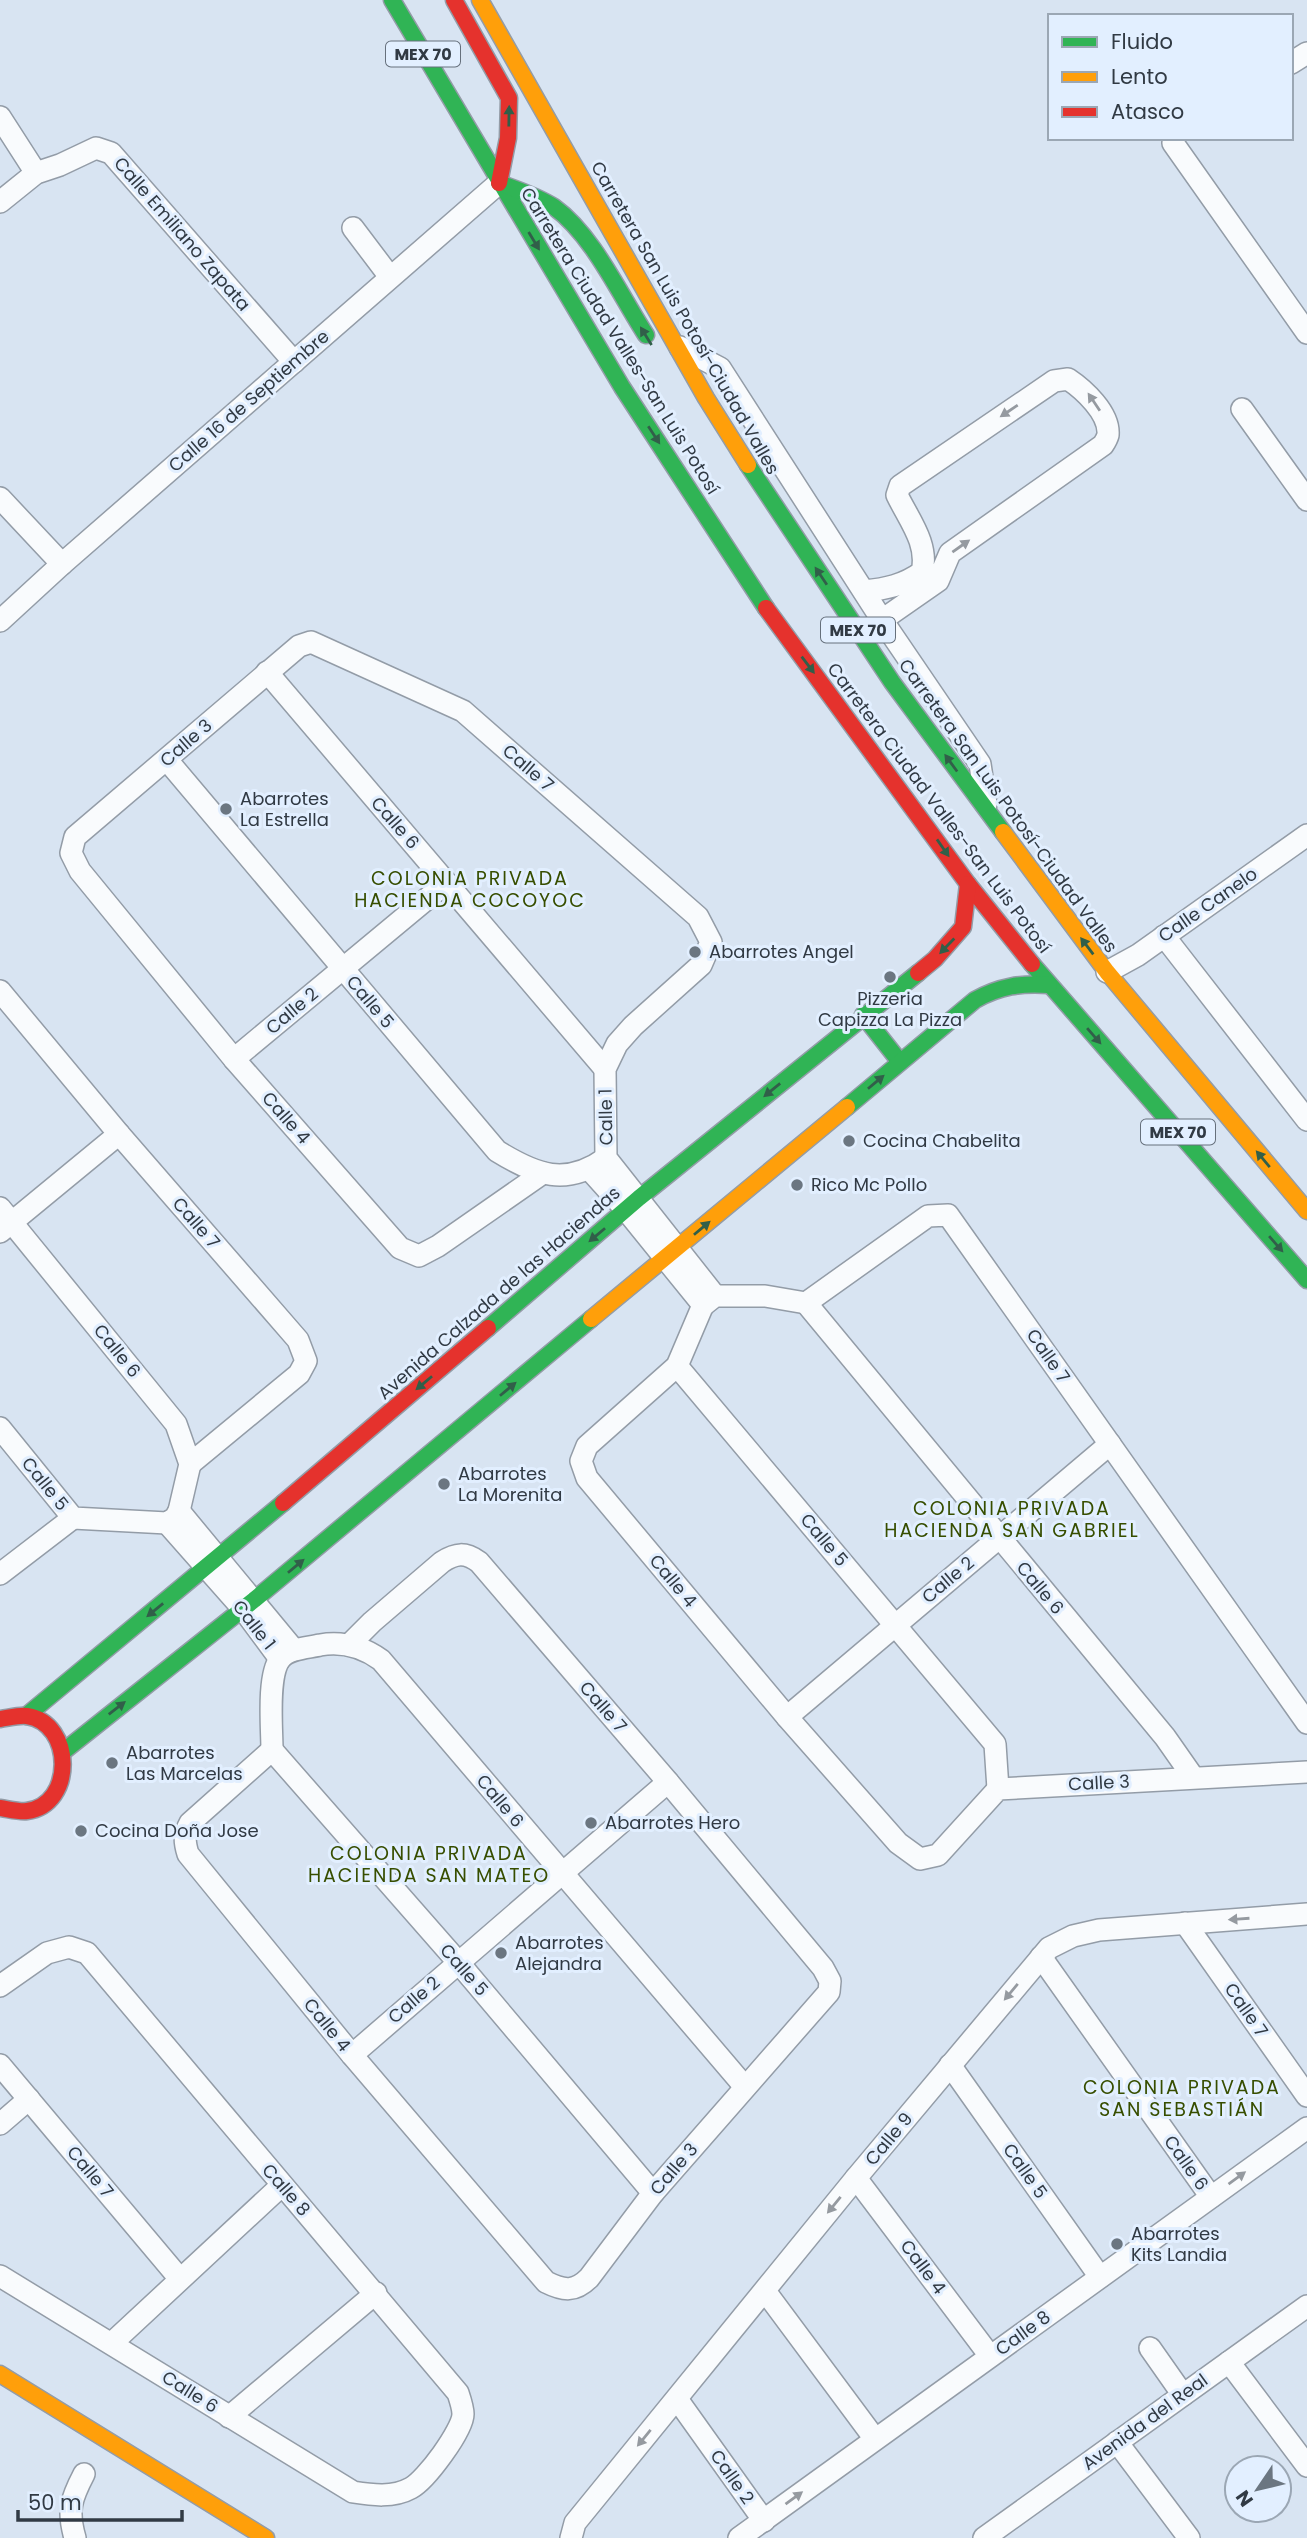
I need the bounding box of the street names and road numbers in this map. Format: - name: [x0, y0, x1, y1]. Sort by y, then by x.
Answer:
- road number: MEX 70: [386, 42, 460, 66]
- street label: Calle Emiliano Zapata: [108, 151, 256, 316]
- street label: Carretera San Luis Potosí-Ciudad Valles: [585, 157, 786, 479]
- street label: Carretera Ciudad Valles-San Luis Potosí: [515, 182, 726, 499]
- street label: Calle 16 de Septiembre: [163, 324, 334, 478]
- road number: MEX 70: [821, 618, 895, 642]
- street label: Carretera San Luis Potosí-Ciudad Valles: [893, 654, 1124, 958]
- street label: Carretera Ciudad Valles-San Luis Potosí: [822, 657, 1057, 958]
- street label: Calle 3: [154, 713, 217, 772]
- street label: Calle 7: [497, 738, 560, 797]
- street label: Calle 6: [365, 791, 425, 854]
- street label: Calle Canelo: [1153, 861, 1262, 948]
- street label: Calle 5: [341, 970, 400, 1034]
- street label: Calle 2: [260, 981, 323, 1040]
- street label: Calle 4: [257, 1086, 316, 1149]
- street label: Calle 1: [593, 1088, 618, 1146]
- road number: MEX 70: [1141, 1120, 1215, 1144]
- street label: Avenida Calzada de las Haciendas: [372, 1180, 625, 1405]
- street label: Calle 7: [167, 1192, 226, 1254]
- street label: Calle 6: [88, 1319, 147, 1383]
- street label: Calle 7: [1021, 1324, 1076, 1388]
- street label: Calle 5: [16, 1452, 75, 1516]
- street label: Calle 5: [795, 1508, 854, 1572]
- street label: Calle 4: [644, 1549, 703, 1613]
- street label: Calle 2: [916, 1550, 979, 1609]
- street label: Calle 6: [1011, 1556, 1070, 1620]
- street label: Calle 1: [227, 1595, 282, 1655]
- street label: Calle 7: [574, 1676, 633, 1738]
- street label: Calle 3: [1068, 1768, 1130, 1797]
- street label: Calle 6: [471, 1769, 530, 1833]
- street label: Calle 5: [435, 1938, 494, 2001]
- street label: Calle 2: [382, 1970, 445, 2029]
- street label: Calle 7: [1219, 1978, 1274, 2042]
- street label: Calle 4: [298, 1993, 357, 2057]
- street label: Calle 9: [859, 2107, 918, 2171]
- street label: Calle 6: [1158, 2130, 1215, 2195]
- street label: Calle 3: [644, 2137, 703, 2200]
- street label: Calle 5: [997, 2138, 1053, 2203]
- street label: Calle 7: [61, 2140, 120, 2203]
- street label: Calle 8: [257, 2158, 316, 2221]
- street label: Calle 4: [895, 2234, 952, 2299]
- street label: Calle 8: [990, 2304, 1055, 2361]
- street label: Calle 6: [157, 2364, 223, 2419]
- street label: Avenida del Real: [1077, 2367, 1213, 2476]
- street label: Calle 2: [705, 2444, 760, 2509]

